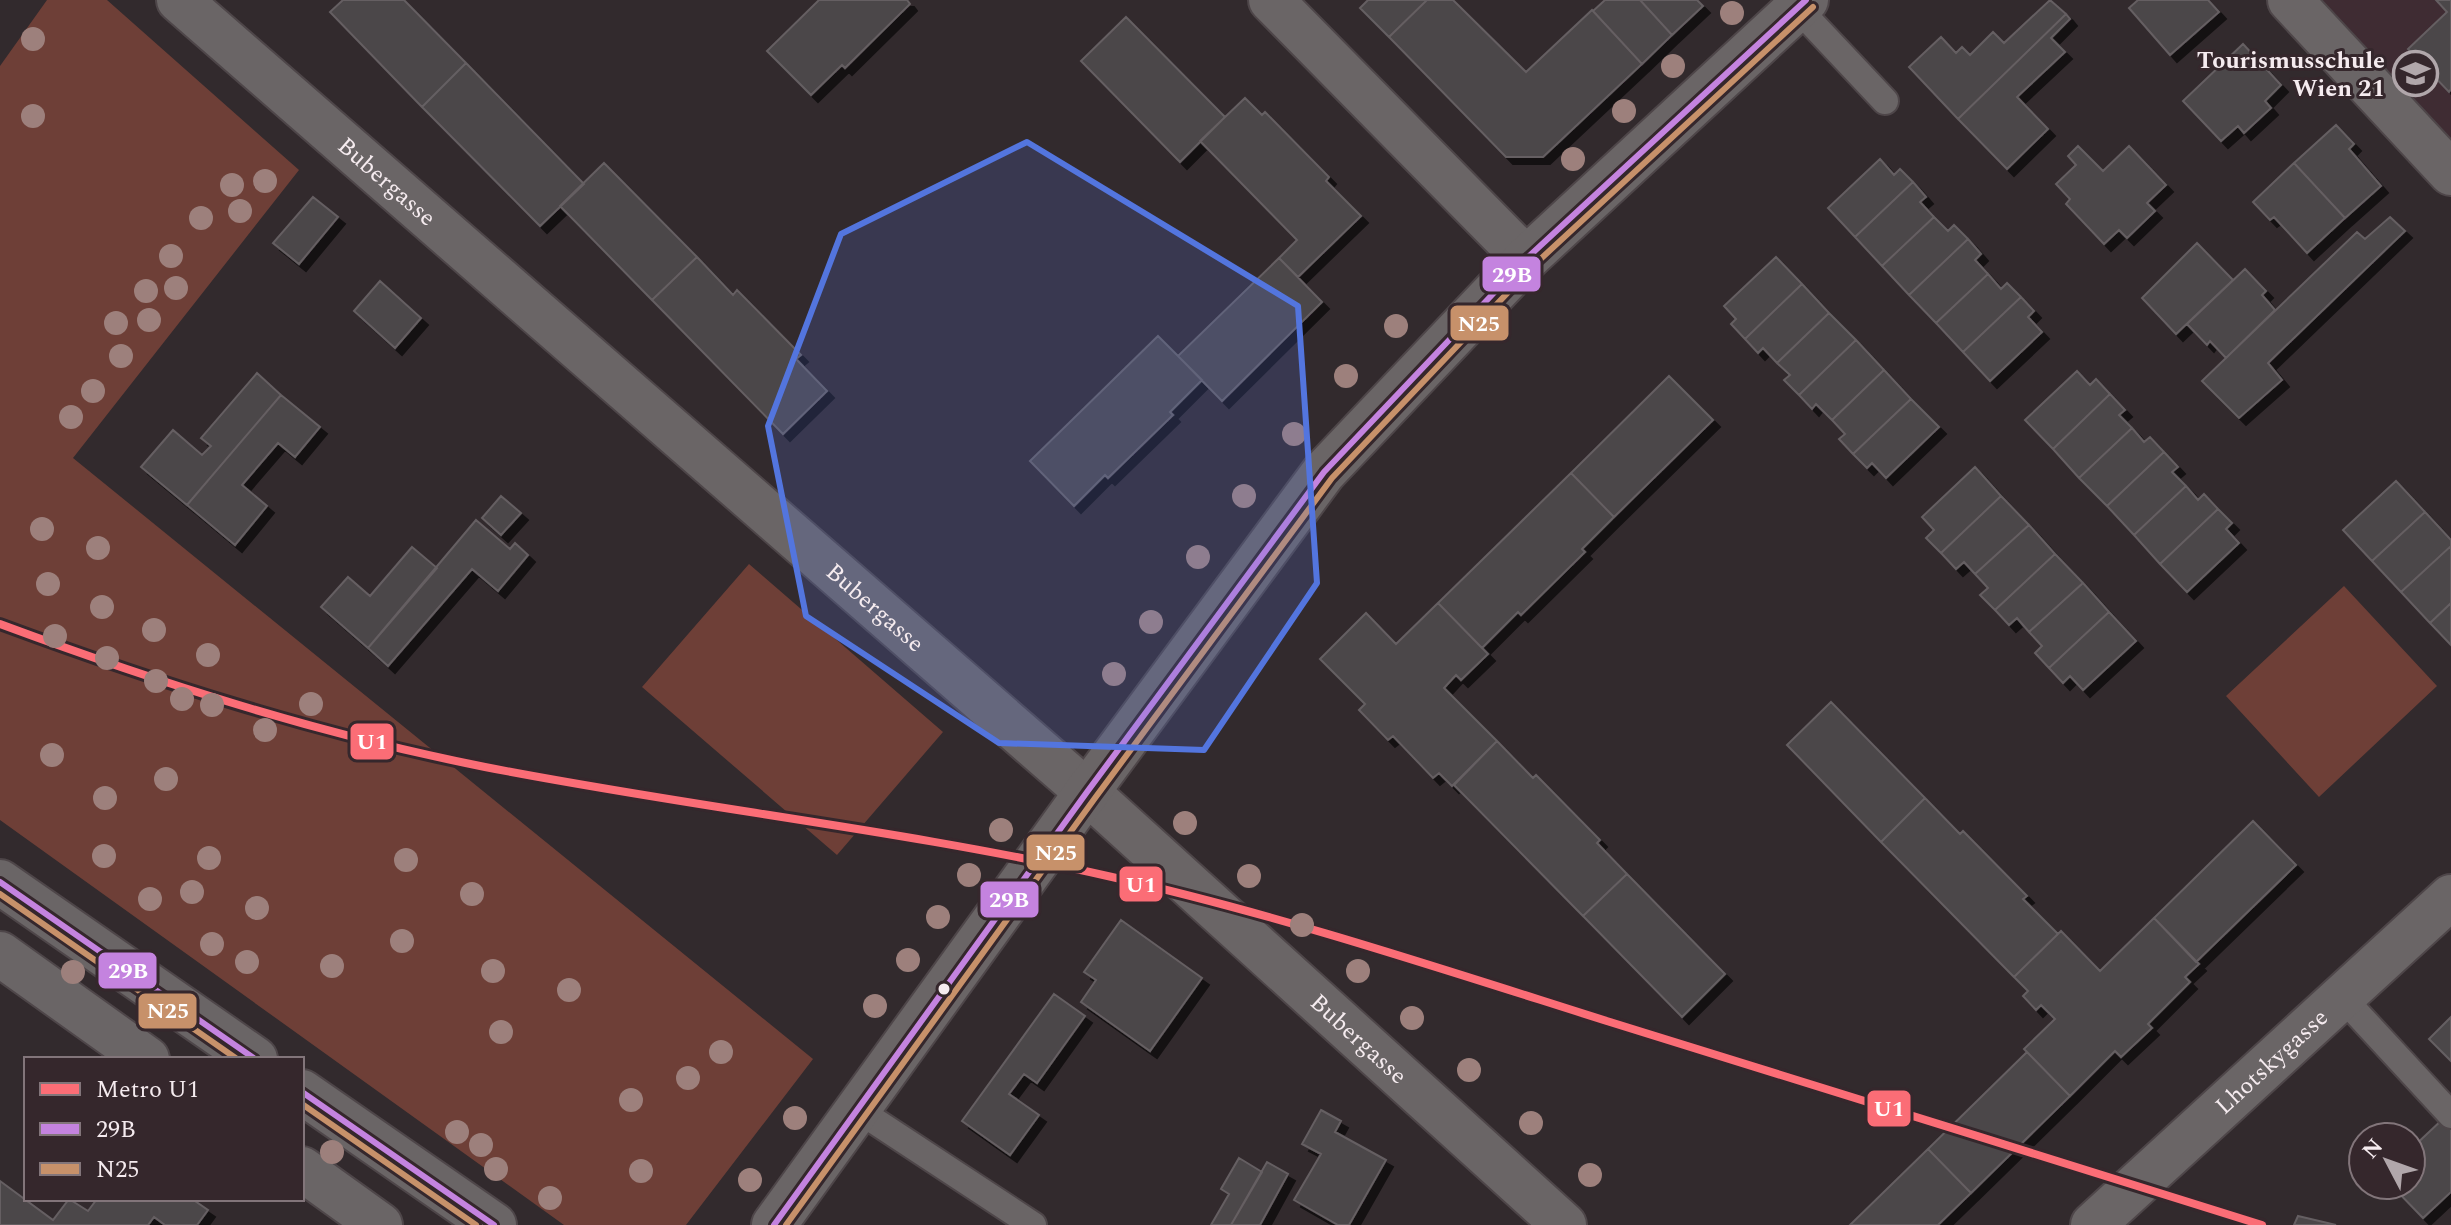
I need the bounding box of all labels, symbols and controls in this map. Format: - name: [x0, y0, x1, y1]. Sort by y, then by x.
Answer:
- place label: Tourismusschule Wien 21: [2197, 43, 2385, 107]
- school or university icon: Tourismusschule Wien 21: [2392, 50, 2440, 98]
- street label: Bubergasse: [329, 129, 444, 235]
- line badge: 29B: [1481, 255, 1542, 293]
- text: 29B: [1492, 259, 1532, 292]
- line badge: N25: [1449, 304, 1510, 342]
- text: N25: [1458, 308, 1500, 341]
- street label: Bubergasse: [817, 555, 932, 661]
- line badge: U1: [349, 722, 395, 761]
- text: U1: [357, 726, 387, 759]
- line badge: N25: [1025, 833, 1086, 872]
- text: N25: [1035, 837, 1077, 870]
- line badge: U1: [1118, 865, 1164, 903]
- text: U1: [1126, 869, 1156, 902]
- line badge: 29B: [979, 880, 1040, 919]
- text: 29B: [989, 884, 1029, 917]
- line badge: 29B: [97, 951, 158, 990]
- text: 29B: [108, 955, 148, 988]
- unlabelled marker: [936, 981, 952, 997]
- street label: Bubergasse: [1301, 986, 1415, 1093]
- line badge: N25: [137, 992, 198, 1030]
- text: N25: [147, 995, 189, 1028]
- street label: Lhotskygasse: [2207, 1001, 2337, 1124]
- legend: [24, 1057, 304, 1201]
- text: Metro U1: [96, 1072, 199, 1108]
- line badge: U1: [1866, 1089, 1912, 1128]
- text: U1: [1874, 1093, 1904, 1126]
- text: 29B: [96, 1112, 136, 1148]
- north arrow: [2347, 1121, 2427, 1201]
- text: N: [2355, 1131, 2391, 1166]
- text: N25: [96, 1152, 139, 1188]

